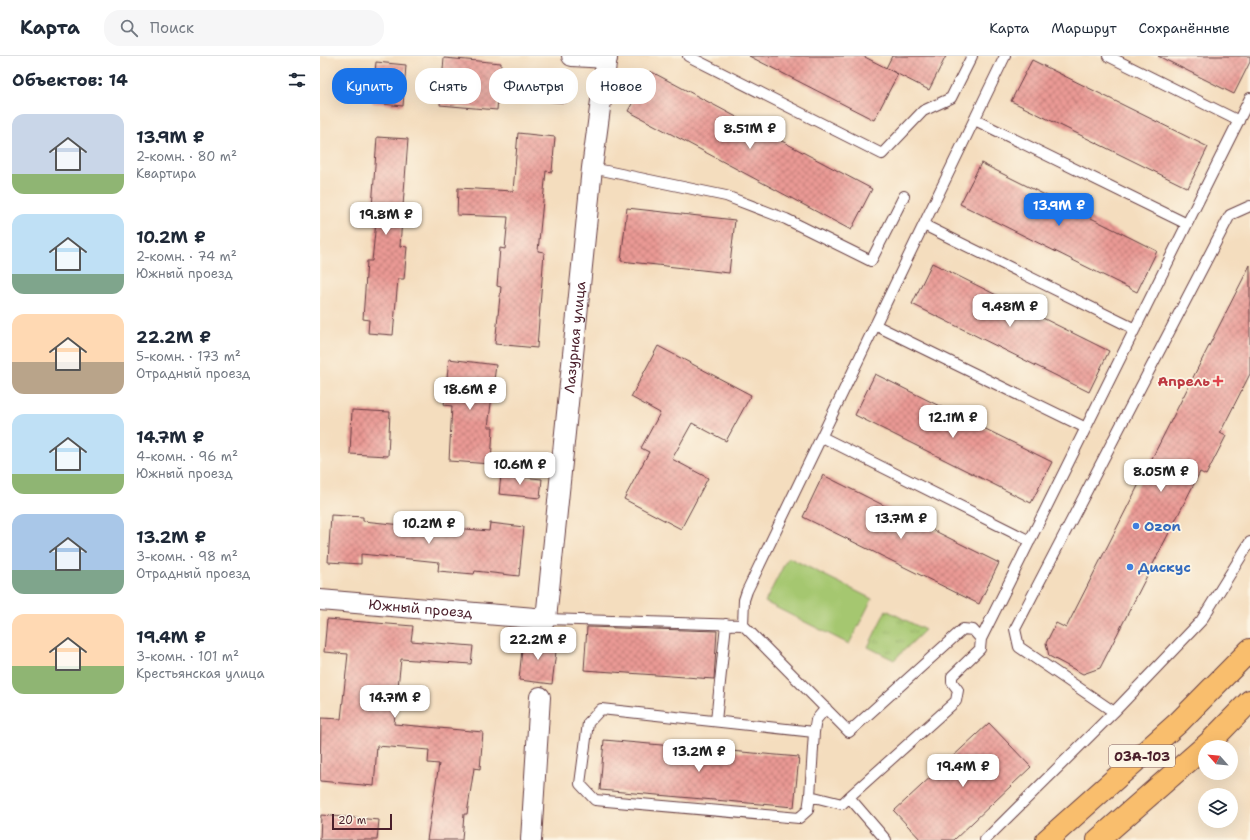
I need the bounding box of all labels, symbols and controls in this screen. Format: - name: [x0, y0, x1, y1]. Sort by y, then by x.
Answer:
- search box: [104, 10, 384, 46]
- text: Карта: [20, 15, 80, 40]
- icon: search: [118, 17, 140, 39]
- text: Поиск: [150, 18, 194, 38]
- text: Карта: [989, 19, 1029, 37]
- text: Маршрут: [1051, 19, 1117, 37]
- text: Сохранённые: [1139, 19, 1230, 37]
- chip: Купить: [332, 68, 407, 104]
- chip: Снять: [415, 68, 481, 104]
- chip: Фильтры: [489, 68, 578, 104]
- chip: Новое: [586, 68, 656, 104]
- text: Объектов: 14: [12, 69, 128, 91]
- icon: filters: [286, 69, 308, 91]
- pin: 8.51M ₽: [713, 116, 787, 150]
- text: 8.51M ₽: [724, 120, 776, 137]
- text: 13.9M ₽: [136, 126, 205, 148]
- icon: home: [44, 130, 92, 178]
- text: 2-комн. · 80 m²: [136, 148, 237, 165]
- text: Квартира: [136, 165, 196, 182]
- pin: 13.9M ₽: [1022, 193, 1096, 227]
- text: 13.9M ₽: [1033, 197, 1085, 214]
- pin: 19.8M ₽: [349, 202, 423, 236]
- text: 19.8M ₽: [359, 206, 413, 223]
- text: 10.2M ₽: [136, 226, 206, 248]
- icon: home: [44, 230, 92, 278]
- text: 2-комн. · 74 m²: [136, 248, 237, 265]
- text: Южный проезд: [136, 265, 233, 282]
- street label: Лазурная улица: [560, 280, 589, 394]
- pin: 9.48M ₽: [973, 294, 1047, 328]
- text: 9.48M ₽: [982, 298, 1038, 315]
- text: 22.2M ₽: [136, 326, 211, 348]
- icon: home: [44, 330, 92, 378]
- text: 5-комн. · 173 m²: [136, 348, 241, 365]
- text: Отрадный проезд: [136, 365, 250, 382]
- place label: Апрель: [1157, 372, 1210, 390]
- marker: Апрель: [1213, 376, 1223, 386]
- pin: 18.6M ₽: [433, 377, 507, 411]
- text: 18.6M ₽: [443, 381, 497, 398]
- pin: 12.1M ₽: [916, 405, 990, 439]
- text: 12.1M ₽: [928, 409, 978, 426]
- text: 14.7M ₽: [136, 426, 204, 448]
- icon: home: [44, 430, 92, 478]
- text: 4-комн. · 96 m²: [136, 448, 238, 465]
- pin: 10.6M ₽: [483, 452, 557, 486]
- text: 10.6M ₽: [493, 456, 547, 473]
- pin: 8.05M ₽: [1124, 459, 1198, 493]
- text: 8.05M ₽: [1133, 463, 1189, 480]
- text: Южный проезд: [136, 465, 233, 482]
- pin: 13.7M ₽: [864, 506, 938, 540]
- text: 13.7M ₽: [875, 510, 927, 527]
- pin: 10.2M ₽: [392, 511, 466, 545]
- text: 10.2M ₽: [402, 515, 456, 532]
- place label: Ozon: [1144, 517, 1181, 535]
- marker: Ozon: [1131, 521, 1141, 531]
- text: 13.2M ₽: [136, 526, 207, 548]
- icon: home: [44, 530, 92, 578]
- text: 3-комн. · 98 m²: [136, 548, 238, 565]
- place label: Дискус: [1138, 558, 1191, 576]
- marker: Дискус: [1125, 562, 1135, 572]
- text: Отрадный проезд: [136, 565, 250, 582]
- street label: Южный проезд: [368, 595, 473, 622]
- text: 19.4M ₽: [136, 626, 206, 648]
- pin: 22.2M ₽: [501, 627, 575, 661]
- icon: home: [44, 630, 92, 678]
- text: 22.2M ₽: [509, 631, 567, 648]
- text: 3-комн. · 101 m²: [136, 648, 239, 665]
- text: Крестьянская улица: [136, 665, 265, 682]
- pin: 14.7M ₽: [358, 685, 432, 719]
- text: 14.7M ₽: [369, 689, 421, 706]
- pin: 13.2M ₽: [662, 739, 736, 773]
- north arrow: [1198, 740, 1238, 780]
- map controls: [1198, 740, 1238, 828]
- text: 13.2M ₽: [672, 743, 726, 760]
- road number: 03А-103: [1109, 745, 1175, 767]
- pin: 19.4M ₽: [926, 754, 1000, 788]
- text: 19.4M ₽: [936, 758, 990, 775]
- button: layers: [1198, 788, 1238, 828]
- scale bar: [332, 812, 392, 831]
- text: 20 m: [338, 813, 366, 828]

